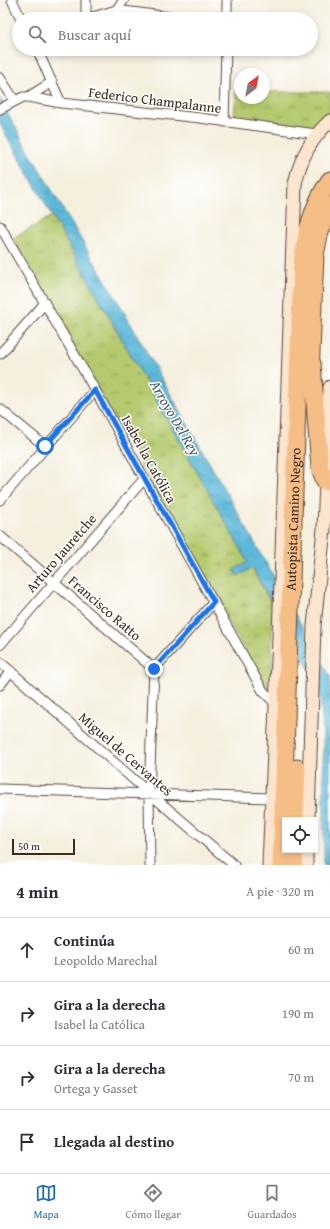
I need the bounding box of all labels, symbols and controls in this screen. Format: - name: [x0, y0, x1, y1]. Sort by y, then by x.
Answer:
- search box: [12, 12, 318, 56]
- icon: search: [26, 23, 48, 45]
- text: Buscar aquí: [58, 24, 131, 45]
- north arrow: [234, 68, 270, 104]
- street label: Federico Champalanne: [87, 82, 223, 118]
- water label: Arroyo Del Rey: [145, 375, 206, 460]
- street label: Isabel la Católica: [117, 411, 182, 507]
- route start: [36, 437, 54, 455]
- street label: Autopista Camino Negro: [281, 447, 306, 591]
- street label: Arturo Jauretche: [21, 509, 101, 597]
- street label: Francisco Ratto: [64, 571, 146, 645]
- route end: [145, 660, 163, 678]
- street label: Miguel de Cervantes: [75, 707, 177, 801]
- map controls: [282, 817, 318, 853]
- button: locate: [282, 817, 318, 853]
- scale bar: [12, 837, 75, 856]
- text: 50 m: [18, 838, 40, 854]
- text: 4 min: [16, 879, 58, 904]
- text: A pie · 320 m: [246, 882, 314, 901]
- text: Continúa: [54, 930, 115, 951]
- icon: ahead: [16, 939, 38, 961]
- text: 60 m: [288, 940, 314, 959]
- text: Leopoldo Marechal: [54, 951, 158, 970]
- text: Gira a la derecha: [54, 994, 165, 1015]
- icon: right: [16, 1003, 38, 1025]
- text: 190 m: [282, 1004, 314, 1023]
- text: Isabel la Católica: [54, 1015, 145, 1034]
- text: Gira a la derecha: [54, 1058, 165, 1079]
- icon: right: [16, 1067, 38, 1089]
- text: 70 m: [288, 1068, 314, 1087]
- text: Ortega y Gasset: [54, 1079, 138, 1098]
- icon: arrive: [16, 1131, 38, 1153]
- text: Llegada al destino: [54, 1131, 174, 1152]
- tab: Mapa: [33, 1182, 59, 1222]
- tab: Cómo llegar: [126, 1182, 181, 1222]
- tab: Guardados: [248, 1182, 297, 1222]

